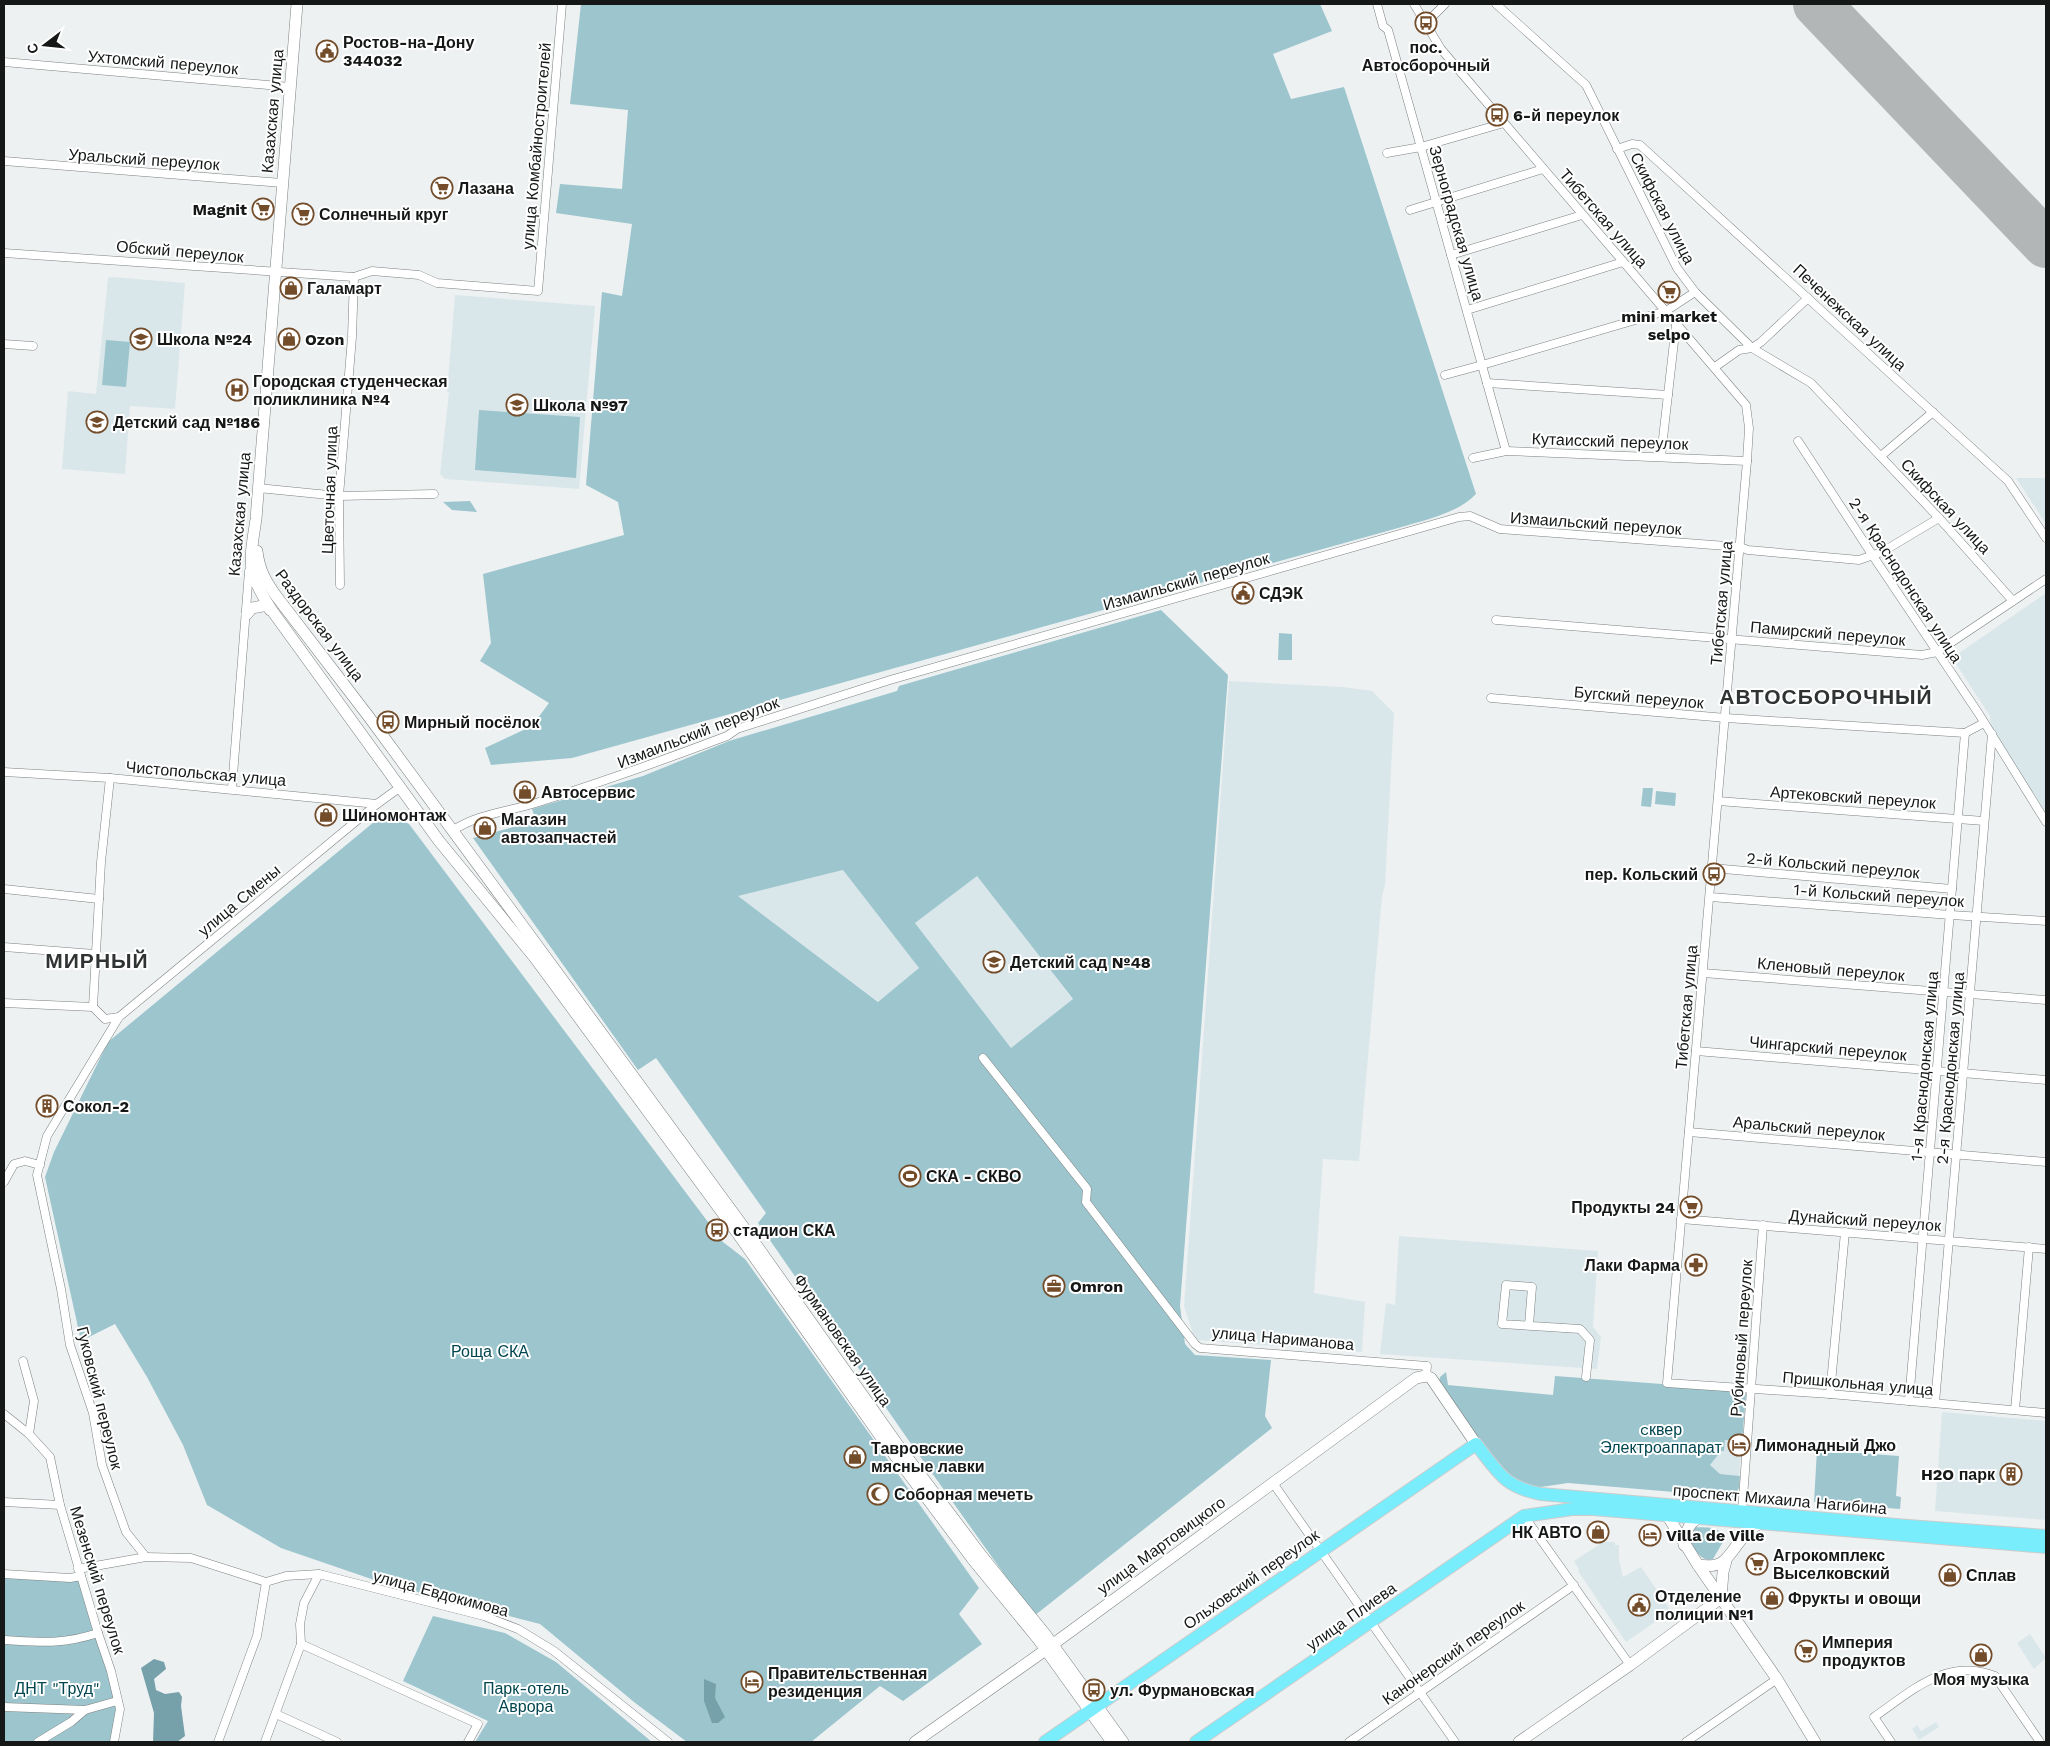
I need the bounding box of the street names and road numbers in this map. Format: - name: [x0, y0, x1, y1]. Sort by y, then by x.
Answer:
- street label: улица Комбайностроителей: [518, 42, 555, 250]
- street label: Ухтомский переулок: [87, 46, 240, 79]
- street label: Казахская улица: [258, 48, 287, 174]
- street label: Зерноградская улица: [1425, 143, 1488, 303]
- street label: Уральский переулок: [68, 145, 221, 174]
- street label: Скифская улица: [1626, 149, 1699, 267]
- street label: Тибетская улица: [1555, 165, 1652, 272]
- street label: Обский переулок: [115, 236, 246, 267]
- street label: Печенежская улица: [1789, 260, 1910, 375]
- street label: Цветочная улица: [318, 425, 341, 555]
- street label: Кутаисский переулок: [1531, 429, 1690, 454]
- street label: Казахская улица: [225, 451, 254, 577]
- street label: Скифская улица: [1897, 455, 1995, 558]
- street label: 2-я Краснодонская улица: [1845, 494, 1966, 667]
- street label: Измаильский переулок: [1510, 508, 1683, 539]
- street label: Тибетская улица: [1707, 540, 1736, 666]
- street label: Измаильский переулок: [1101, 548, 1272, 614]
- street label: Раздорская улица: [271, 566, 368, 685]
- street label: Памирский переулок: [1750, 617, 1907, 650]
- street label: Бугский переулок: [1573, 682, 1706, 713]
- street label: Измаильский переулок: [615, 692, 783, 772]
- street label: Чистопольская улица: [125, 757, 287, 790]
- street label: Артековский переулок: [1769, 782, 1938, 813]
- street label: 2-й Кольский переулок: [1746, 848, 1921, 883]
- street label: улица Смены: [194, 861, 284, 940]
- street label: 1-й Кольский переулок: [1793, 880, 1966, 911]
- street label: Тибетская улица: [1672, 944, 1701, 1070]
- street label: Кленовый переулок: [1756, 954, 1906, 985]
- street label: 1-я Краснодонская улица: [1907, 970, 1942, 1162]
- street label: 2-я Краснодонская улица: [1933, 971, 1968, 1165]
- street label: Чингарский переулок: [1748, 1032, 1909, 1065]
- street label: Аральский переулок: [1732, 1112, 1887, 1145]
- street label: Дунайский переулок: [1788, 1206, 1943, 1235]
- street label: Рубиновый переулок: [1727, 1258, 1757, 1417]
- street label: Фурмановская улица: [790, 1270, 896, 1410]
- street label: улица Нариманова: [1211, 1323, 1355, 1354]
- street label: Гуковский переулок: [73, 1325, 127, 1472]
- street label: Пришкольная улица: [1782, 1367, 1934, 1400]
- street label: проспект Михаила Нагибина: [1672, 1481, 1888, 1518]
- street label: улица Мартовицкого: [1094, 1493, 1229, 1598]
- street label: Мезенский переулок: [66, 1504, 129, 1657]
- street label: Ольховский переулок: [1180, 1525, 1324, 1634]
- street label: улица Евдокимова: [371, 1566, 511, 1621]
- street label: улица Плиева: [1303, 1578, 1400, 1654]
- street label: Канонерский переулок: [1379, 1596, 1529, 1709]

